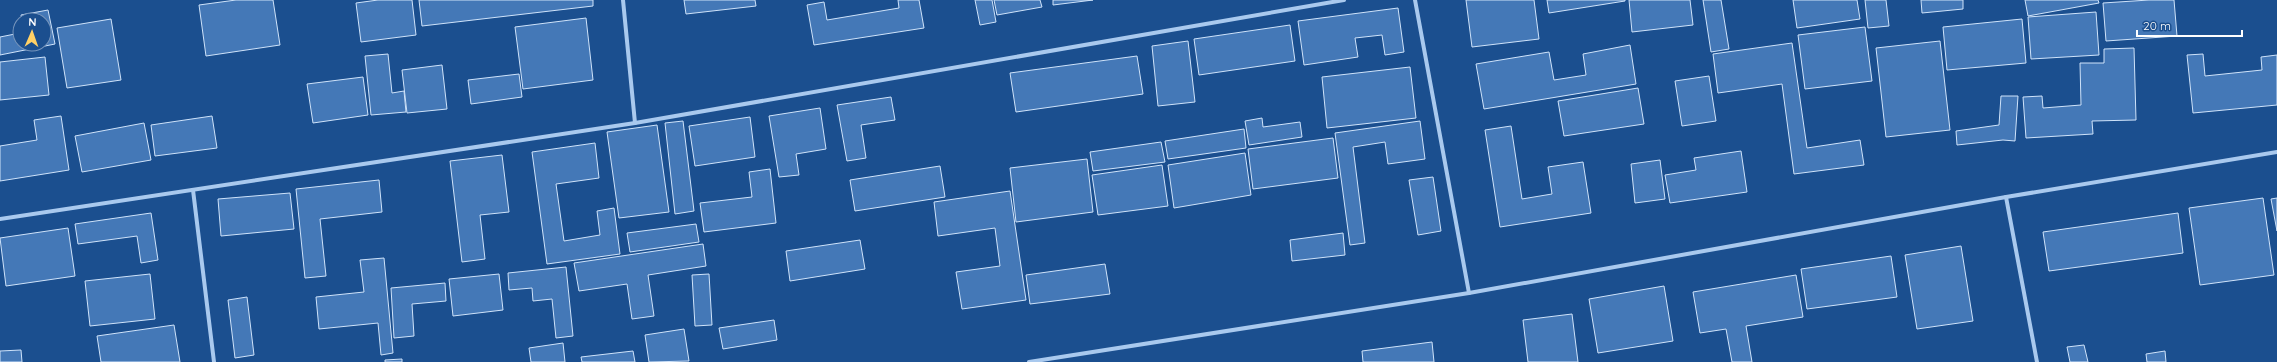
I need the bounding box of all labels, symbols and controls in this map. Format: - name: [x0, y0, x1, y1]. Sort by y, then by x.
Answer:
- north arrow: [12, 12, 52, 52]
- scale bar: [2137, 12, 2242, 38]
- text: N: [28, 15, 37, 29]
- text: 20 m: [2143, 18, 2171, 33]

